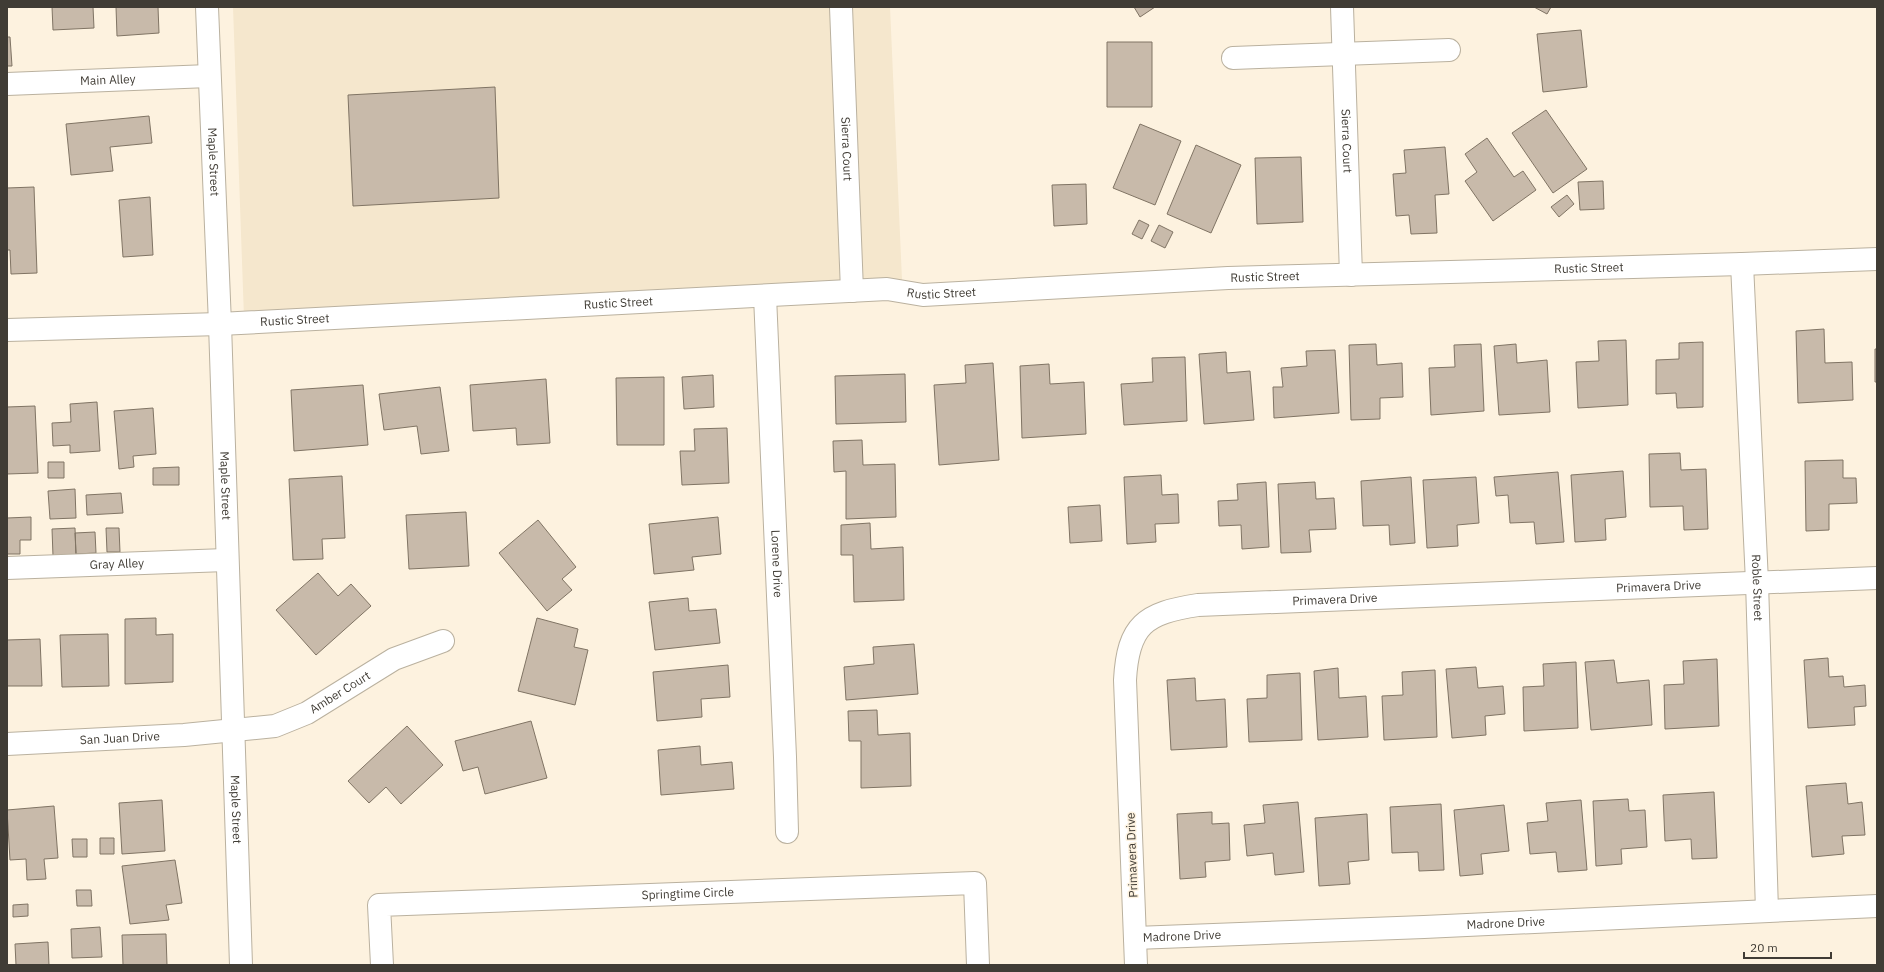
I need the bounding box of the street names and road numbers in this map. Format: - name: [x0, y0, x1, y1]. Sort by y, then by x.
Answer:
- street label: Main Alley: [80, 71, 136, 88]
- street label: Sierra Court: [1338, 109, 1356, 173]
- street label: Sierra Court: [838, 116, 856, 181]
- street label: Maple Street: [205, 127, 223, 197]
- street label: Rustic Street: [1554, 259, 1624, 276]
- street label: Rustic Street: [1230, 268, 1300, 285]
- street label: Rustic Street: [906, 284, 976, 302]
- street label: Rustic Street: [583, 293, 653, 312]
- street label: Rustic Street: [260, 310, 330, 329]
- street label: Maple Street: [217, 451, 234, 520]
- street label: Lorene Drive: [768, 530, 786, 598]
- street label: Roble Street: [1749, 554, 1766, 621]
- street label: Gray Alley: [89, 555, 144, 572]
- street label: Primavera Drive: [1616, 577, 1702, 595]
- street label: Primavera Drive: [1292, 590, 1378, 608]
- street label: Amber Court: [307, 668, 373, 717]
- street label: San Juan Drive: [79, 728, 161, 747]
- street label: Maple Street: [228, 775, 245, 844]
- street label: Primavera Drive: [1123, 812, 1140, 898]
- street label: Springtime Circle: [641, 884, 735, 902]
- street label: Madrone Drive: [1466, 913, 1546, 932]
- street label: Madrone Drive: [1142, 927, 1222, 945]

